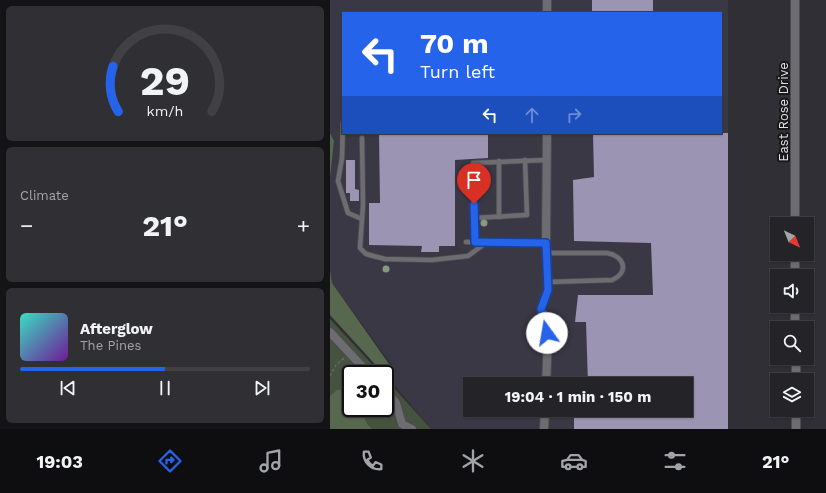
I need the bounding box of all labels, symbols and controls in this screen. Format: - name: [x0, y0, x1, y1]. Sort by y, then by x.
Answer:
- text: 70 m: [420, 27, 489, 60]
- icon: left: [354, 28, 406, 80]
- text: 29: [140, 55, 190, 104]
- text: Turn left: [420, 61, 495, 82]
- street label: East Rose Drive: [776, 62, 791, 162]
- text: km/h: [147, 102, 183, 118]
- icon: left: [479, 104, 501, 126]
- icon: ahead: [521, 104, 543, 126]
- icon: right: [563, 104, 585, 126]
- pin: [457, 163, 491, 204]
- icon: arrive: [463, 169, 485, 191]
- text: Climate: [20, 188, 69, 203]
- text: 21°: [142, 208, 188, 243]
- text: −: [20, 213, 33, 238]
- text: +: [297, 213, 310, 238]
- north arrow: [770, 217, 814, 261]
- map controls: [770, 217, 814, 417]
- button: sound: [770, 269, 814, 313]
- position arrow: [526, 312, 568, 354]
- text: Afterglow: [80, 320, 153, 338]
- button: search: [770, 321, 814, 365]
- text: The Pines: [80, 338, 141, 353]
- speed limit sign: 30: [342, 365, 394, 417]
- button: layers: [770, 373, 814, 417]
- icon: previous: [57, 377, 79, 399]
- icon: pause: [154, 377, 176, 399]
- icon: next: [251, 377, 273, 399]
- text: 19:04 · 1 min · 150 m: [505, 388, 651, 406]
- icon: directions: [156, 447, 184, 475]
- icon: music: [257, 447, 285, 475]
- icon: phone: [358, 447, 386, 475]
- icon: climate: [459, 447, 487, 475]
- icon: car: [560, 447, 588, 475]
- icon: filters: [661, 447, 689, 475]
- text: 19:03: [37, 451, 83, 472]
- text: 21°: [762, 451, 789, 472]

